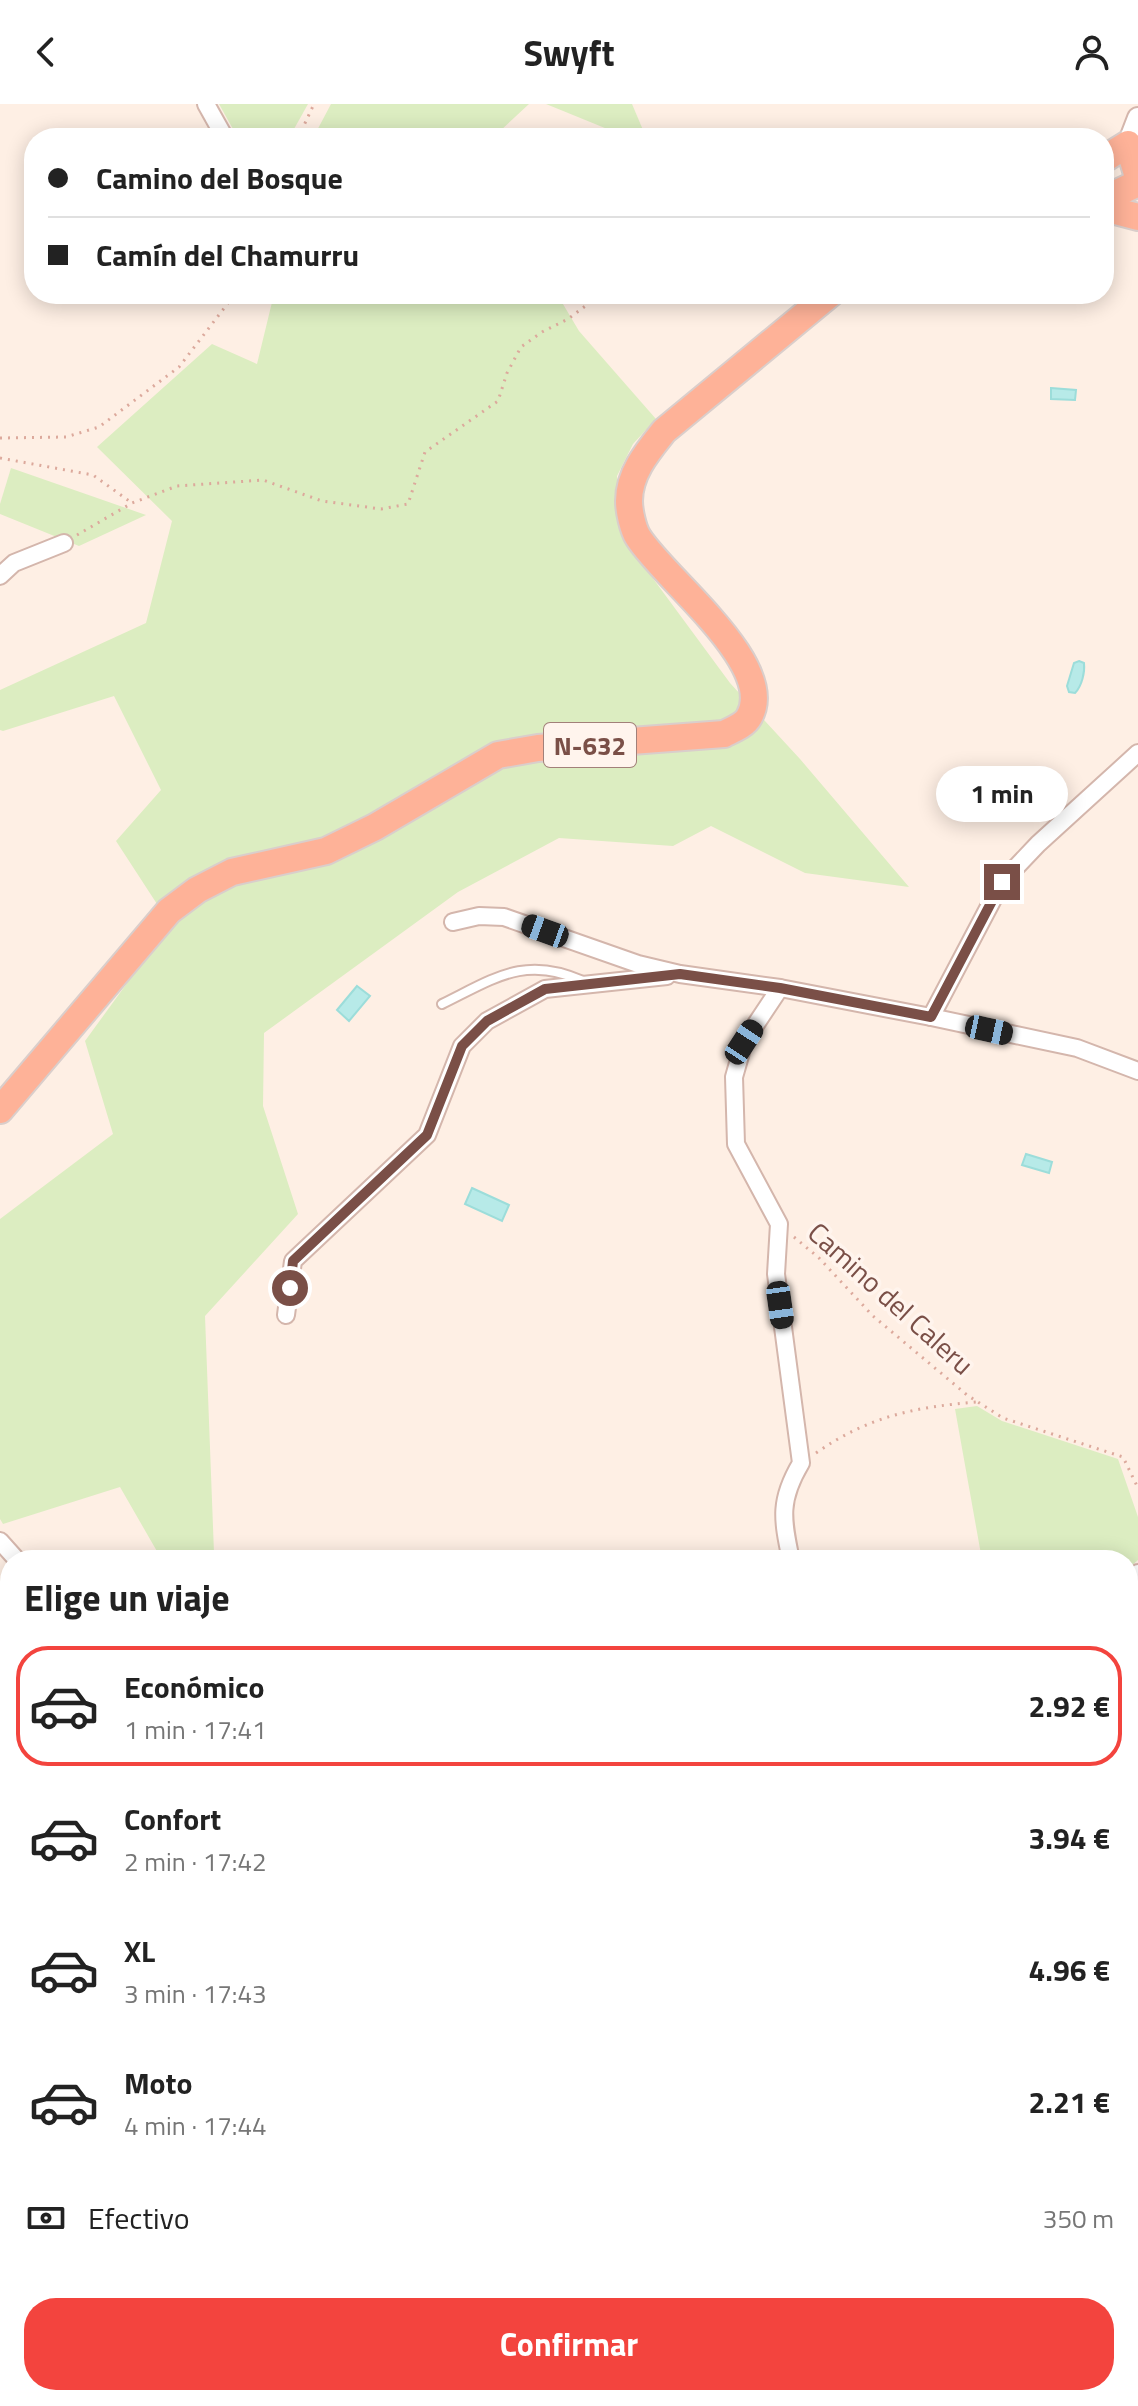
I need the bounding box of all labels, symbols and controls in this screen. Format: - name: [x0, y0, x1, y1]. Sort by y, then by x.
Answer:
- text: Swyft: [523, 25, 615, 80]
- icon: back: [24, 30, 68, 74]
- icon: person: [1070, 30, 1114, 74]
- text: Camino del Bosque: [96, 155, 343, 201]
- text: Camín del Chamurru: [96, 232, 359, 278]
- road number: N-632: [544, 723, 636, 767]
- callout: 1 min: [936, 766, 1068, 822]
- text: 1 min: [970, 774, 1034, 813]
- route end: [984, 864, 1020, 900]
- car: [518, 912, 572, 950]
- car: [963, 1013, 1015, 1047]
- car: [721, 1015, 767, 1069]
- street label: Camino del Caleru: [798, 1211, 984, 1385]
- route start: [272, 1270, 308, 1306]
- car: [765, 1280, 795, 1330]
- text: Elige un viaje: [24, 1570, 230, 1625]
- text: Económico: [124, 1664, 264, 1710]
- icon: car: [28, 1670, 100, 1742]
- text: 2.92 €: [1029, 1683, 1110, 1729]
- text: 1 min · 17:41: [124, 1710, 267, 1749]
- text: Confort: [124, 1796, 221, 1842]
- icon: car: [28, 1802, 100, 1874]
- text: 3.94 €: [1029, 1815, 1110, 1861]
- text: 2 min · 17:42: [124, 1842, 267, 1881]
- text: XL: [124, 1928, 155, 1974]
- icon: car: [28, 1934, 100, 2006]
- text: 4.96 €: [1029, 1947, 1110, 1993]
- text: 3 min · 17:43: [124, 1974, 267, 2013]
- text: Moto: [124, 2060, 192, 2106]
- icon: car: [28, 2066, 100, 2138]
- text: 2.21 €: [1029, 2079, 1110, 2125]
- text: 4 min · 17:44: [124, 2106, 267, 2145]
- text: Efectivo: [88, 2195, 190, 2241]
- icon: cash: [24, 2196, 68, 2240]
- text: 350 m: [1043, 2199, 1114, 2238]
- button: Confirmar: [24, 2298, 1114, 2390]

